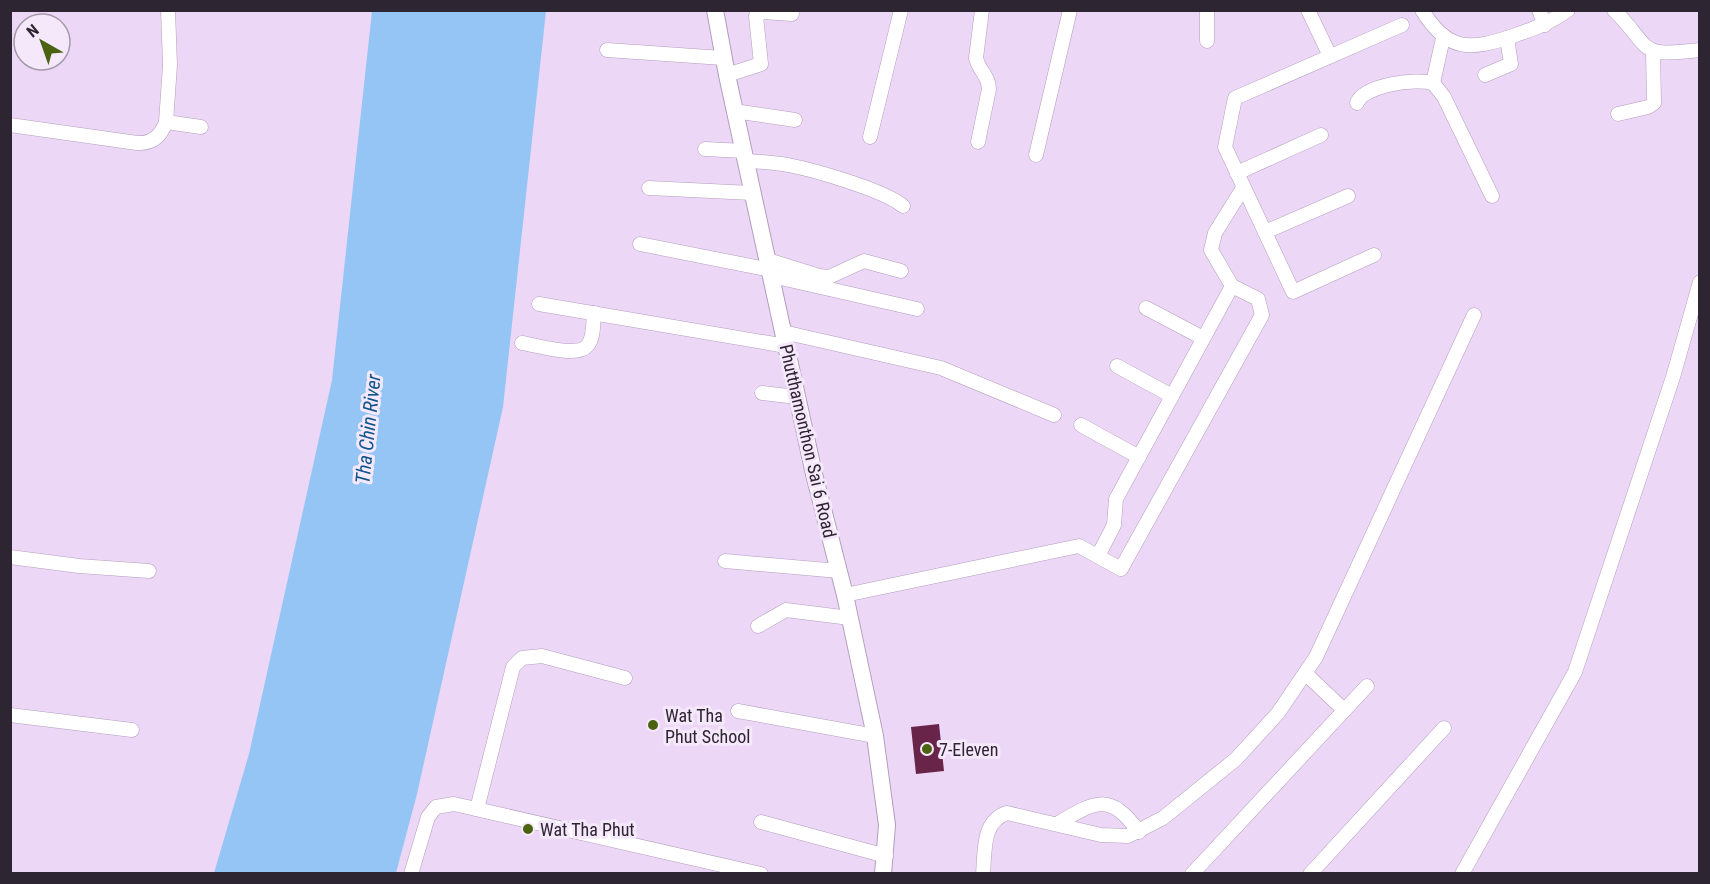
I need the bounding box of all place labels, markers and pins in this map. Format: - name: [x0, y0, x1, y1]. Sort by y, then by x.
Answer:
- place label: Wat Tha Phut School: [665, 705, 750, 747]
- marker: Wat Tha Phut School: [646, 718, 660, 732]
- place label: 7-Eleven: [939, 739, 999, 760]
- marker: 7-Eleven: [920, 742, 934, 756]
- place label: Wat Tha Phut: [540, 819, 635, 840]
- marker: Wat Tha Phut: [521, 822, 535, 836]

